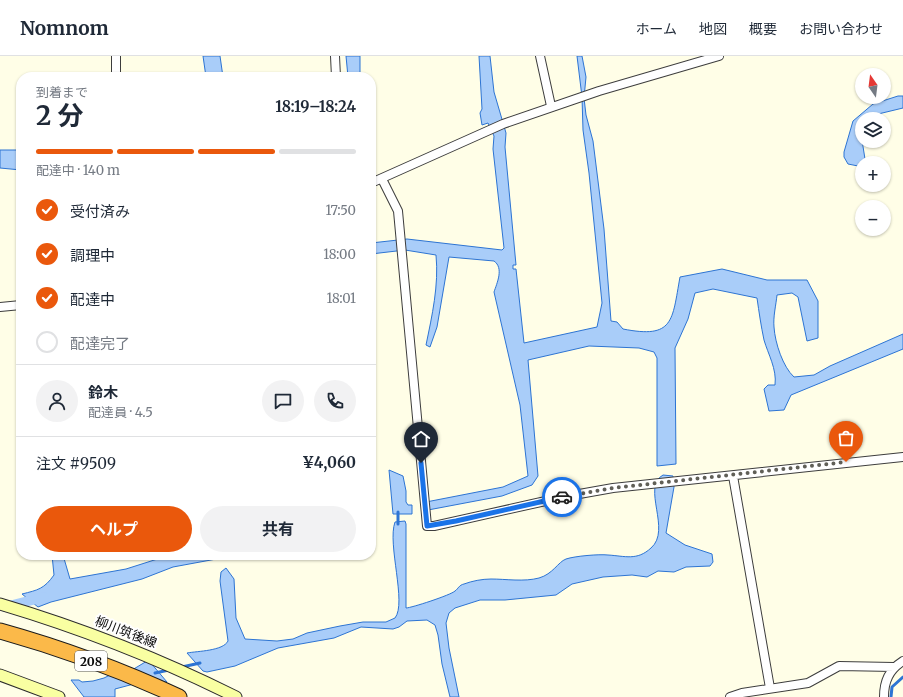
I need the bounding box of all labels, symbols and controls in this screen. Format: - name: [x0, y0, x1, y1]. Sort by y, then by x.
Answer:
- text: Nomnom: [20, 16, 109, 40]
- text: ホーム: [635, 20, 677, 38]
- text: 地図: [699, 20, 727, 38]
- text: 概要: [749, 20, 777, 38]
- text: お問い合わせ: [799, 20, 883, 38]
- north arrow: [855, 68, 891, 104]
- map controls: [855, 68, 891, 236]
- text: 到着まで: [36, 84, 88, 101]
- text: 18:19–18:24: [275, 97, 356, 116]
- text: 2 分: [36, 99, 83, 132]
- button: layers: [855, 112, 891, 148]
- button: +: [855, 156, 891, 192]
- text: 配達中 · 140 m: [36, 162, 120, 179]
- icon: check: [36, 199, 58, 221]
- button: −: [855, 200, 891, 236]
- text: 受付済み: [70, 202, 130, 221]
- text: 17:50: [325, 202, 356, 219]
- icon: check: [36, 243, 58, 265]
- text: 調理中: [70, 246, 115, 265]
- text: 18:00: [323, 246, 356, 263]
- icon: check: [36, 287, 58, 309]
- text: 配達中: [70, 290, 115, 309]
- text: 18:01: [326, 290, 356, 307]
- text: 配達完了: [70, 334, 130, 353]
- button: person: [36, 380, 78, 422]
- button: chat: [262, 380, 304, 422]
- button: phone: [314, 380, 356, 422]
- text: 鈴木: [88, 383, 118, 402]
- text: 配達員 · 4.5: [88, 404, 153, 421]
- pin: [829, 421, 863, 462]
- pin: [404, 422, 438, 463]
- icon: bag: [835, 427, 857, 449]
- icon: home: [410, 428, 432, 450]
- text: ¥4,060: [302, 453, 356, 472]
- text: 注文 #9509: [36, 454, 116, 473]
- courier: [542, 477, 582, 517]
- icon: car: [551, 486, 573, 508]
- button: ヘルプ: [36, 506, 192, 552]
- button: 共有: [200, 506, 356, 552]
- street label: 柳川筑後線: [93, 612, 159, 652]
- road number: 208: [75, 651, 107, 671]

